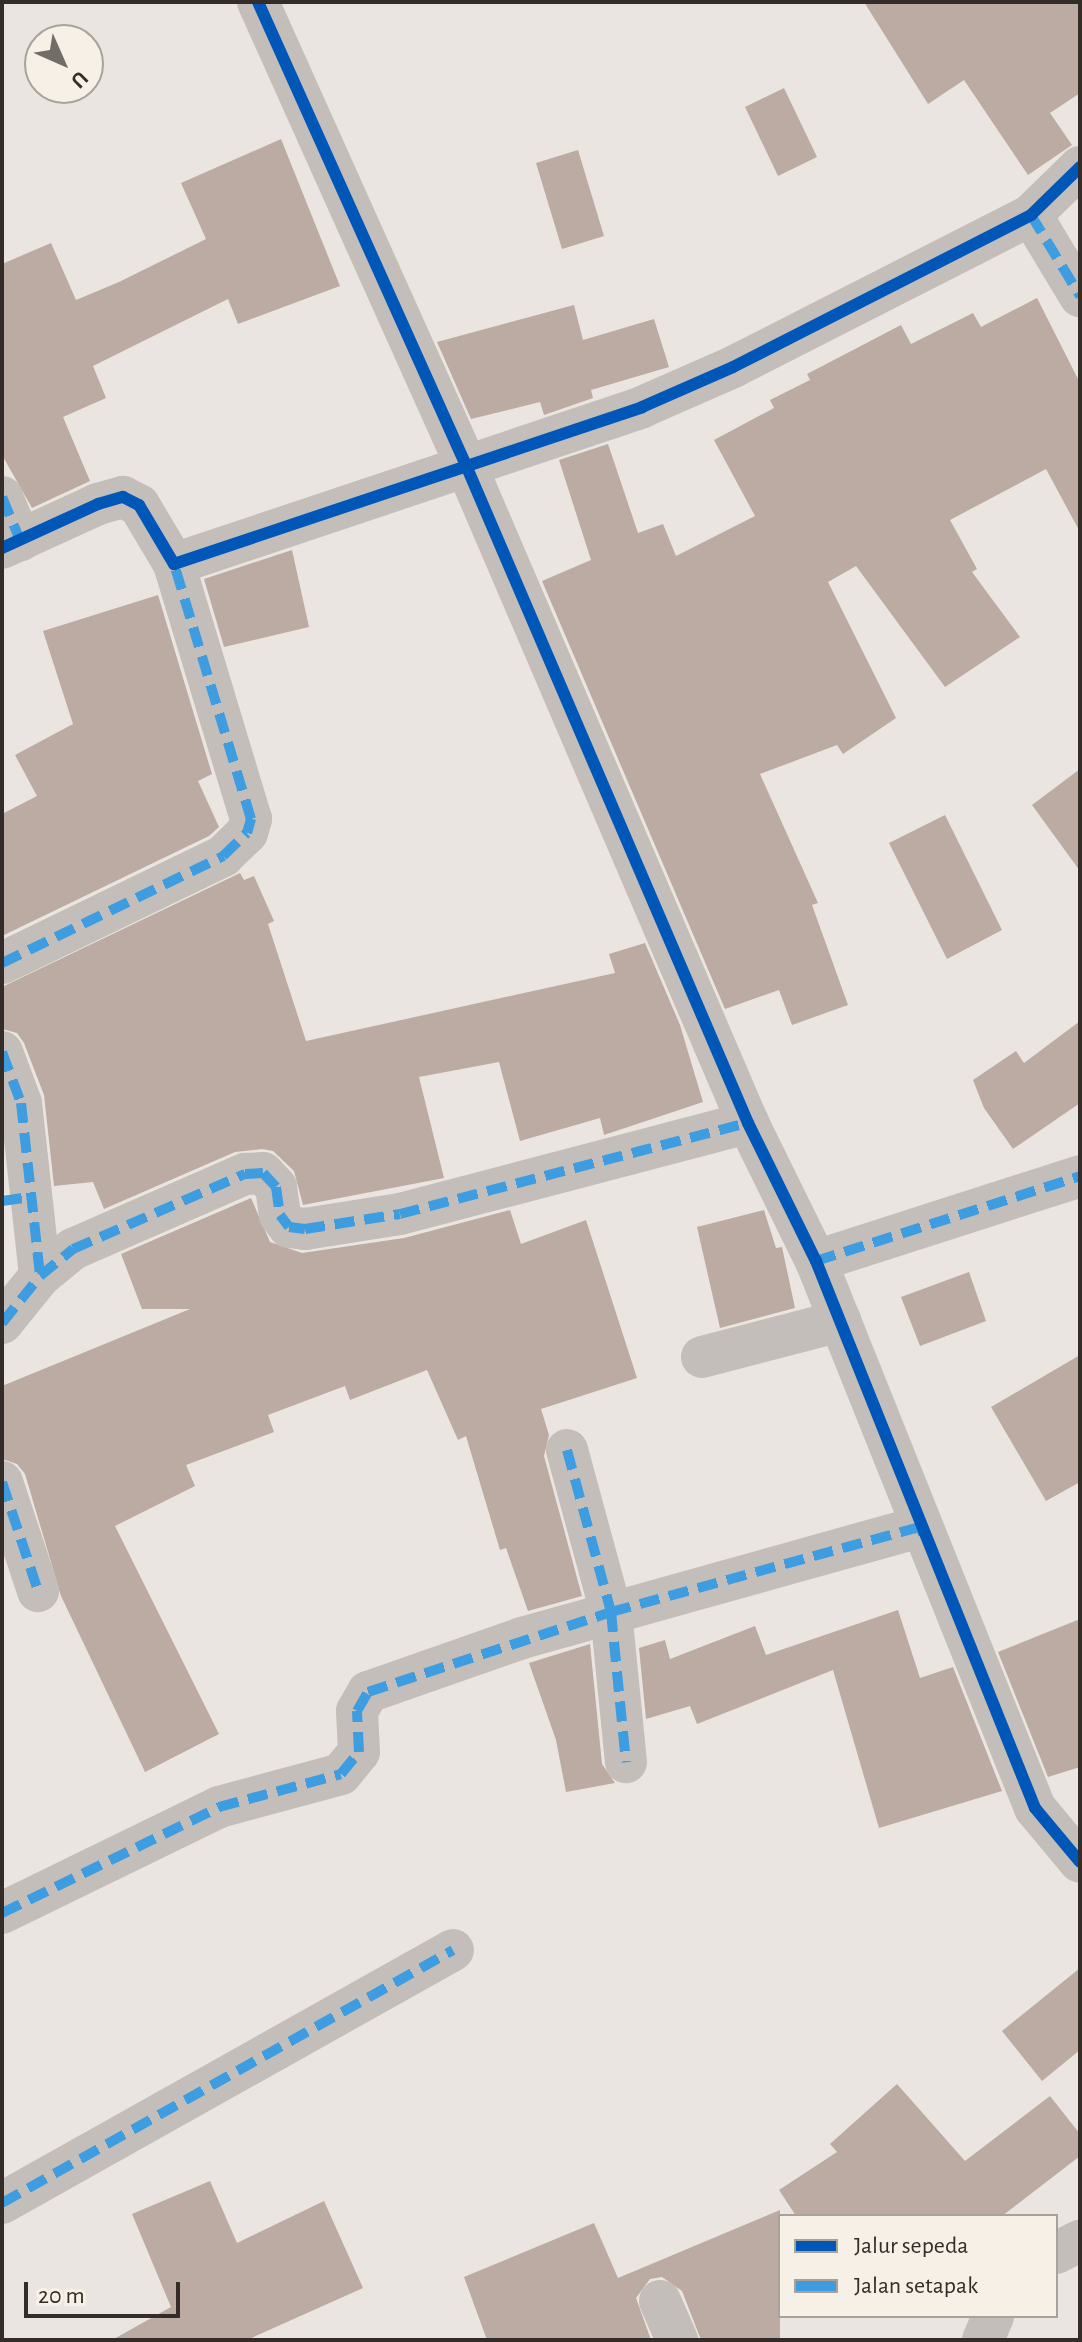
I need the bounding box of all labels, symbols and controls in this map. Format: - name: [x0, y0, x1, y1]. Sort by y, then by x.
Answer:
- north arrow: [24, 24, 104, 104]
- text: U: [67, 67, 92, 92]
- legend: [778, 2214, 1058, 2318]
- text: Jalur sepeda: [854, 2234, 968, 2258]
- scale bar: [28, 2266, 184, 2316]
- text: Jalan setapak: [854, 2274, 978, 2298]
- text: 20 m: [38, 2284, 85, 2308]

